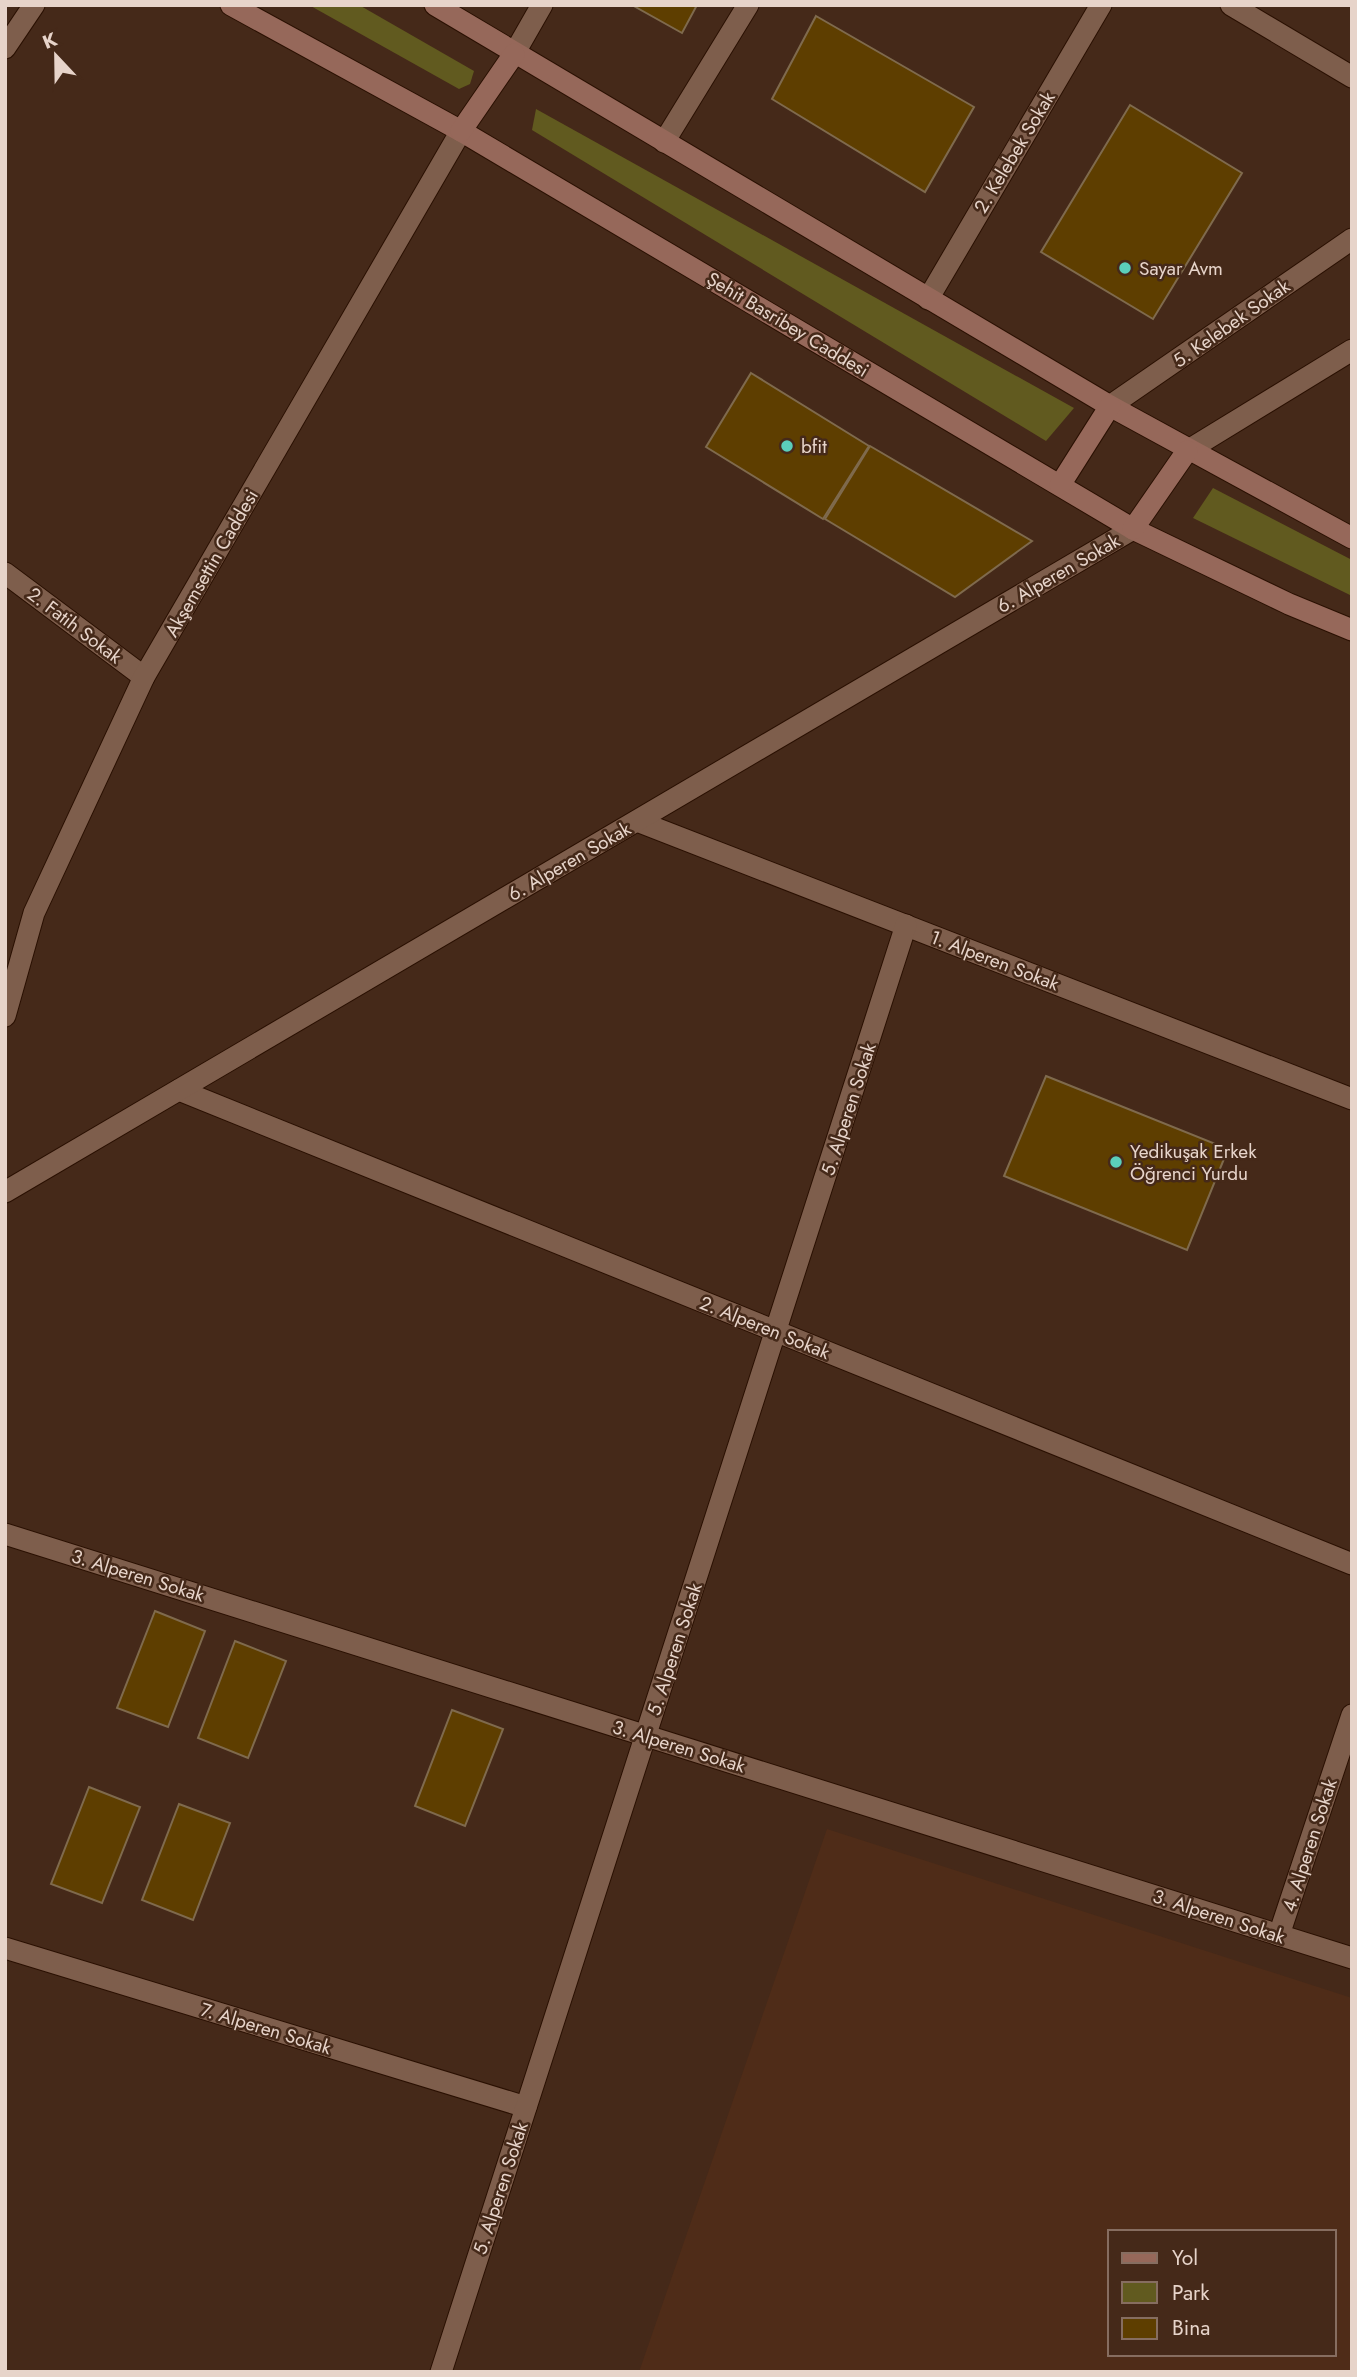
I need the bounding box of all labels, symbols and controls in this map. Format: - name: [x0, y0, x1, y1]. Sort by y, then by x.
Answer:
- north arrow: [21, 21, 91, 91]
- text: K: [39, 25, 62, 56]
- street label: 2. Kelebek Sokak: [967, 86, 1062, 218]
- place label: Sayar Avm: [1139, 255, 1223, 282]
- marker: Sayar Avm: [1117, 260, 1133, 276]
- street label: Şehit Basribey Caddesi: [702, 265, 874, 384]
- street label: 5. Kelebek Sokak: [1167, 273, 1296, 374]
- place label: bfit: [801, 433, 827, 460]
- marker: bfit: [779, 438, 795, 454]
- street label: Akşemsettin Caddesi: [158, 484, 265, 642]
- street label: 6. Alperen Sokak: [992, 527, 1125, 620]
- street label: 2. Fatih Sokak: [22, 581, 128, 670]
- street label: 6. Alperen Sokak: [503, 815, 636, 908]
- street label: 1. Alperen Sokak: [927, 924, 1064, 998]
- street label: 5. Alperen Sokak: [814, 1039, 883, 1179]
- place label: Yedikuşak Erkek Öğrenci Yurdu: [1130, 1138, 1257, 1187]
- marker: Yedikuşak Erkek Öğrenci Yurdu: [1108, 1154, 1124, 1170]
- street label: 2. Alperen Sokak: [696, 1289, 834, 1366]
- street label: 3. Alperen Sokak: [68, 1542, 208, 1609]
- street label: 5. Alperen Sokak: [640, 1579, 709, 1719]
- street label: 3. Alperen Sokak: [609, 1713, 749, 1780]
- street label: 4. Alperen Sokak: [1275, 1775, 1344, 1915]
- street label: 3. Alperen Sokak: [1149, 1882, 1289, 1951]
- street label: 7. Alperen Sokak: [197, 1996, 335, 2061]
- street label: 5. Alperen Sokak: [466, 2118, 535, 2258]
- legend: [1108, 2230, 1336, 2356]
- text: Yol: [1172, 2243, 1198, 2273]
- text: Park: [1172, 2278, 1210, 2308]
- text: Bina: [1172, 2313, 1210, 2343]

